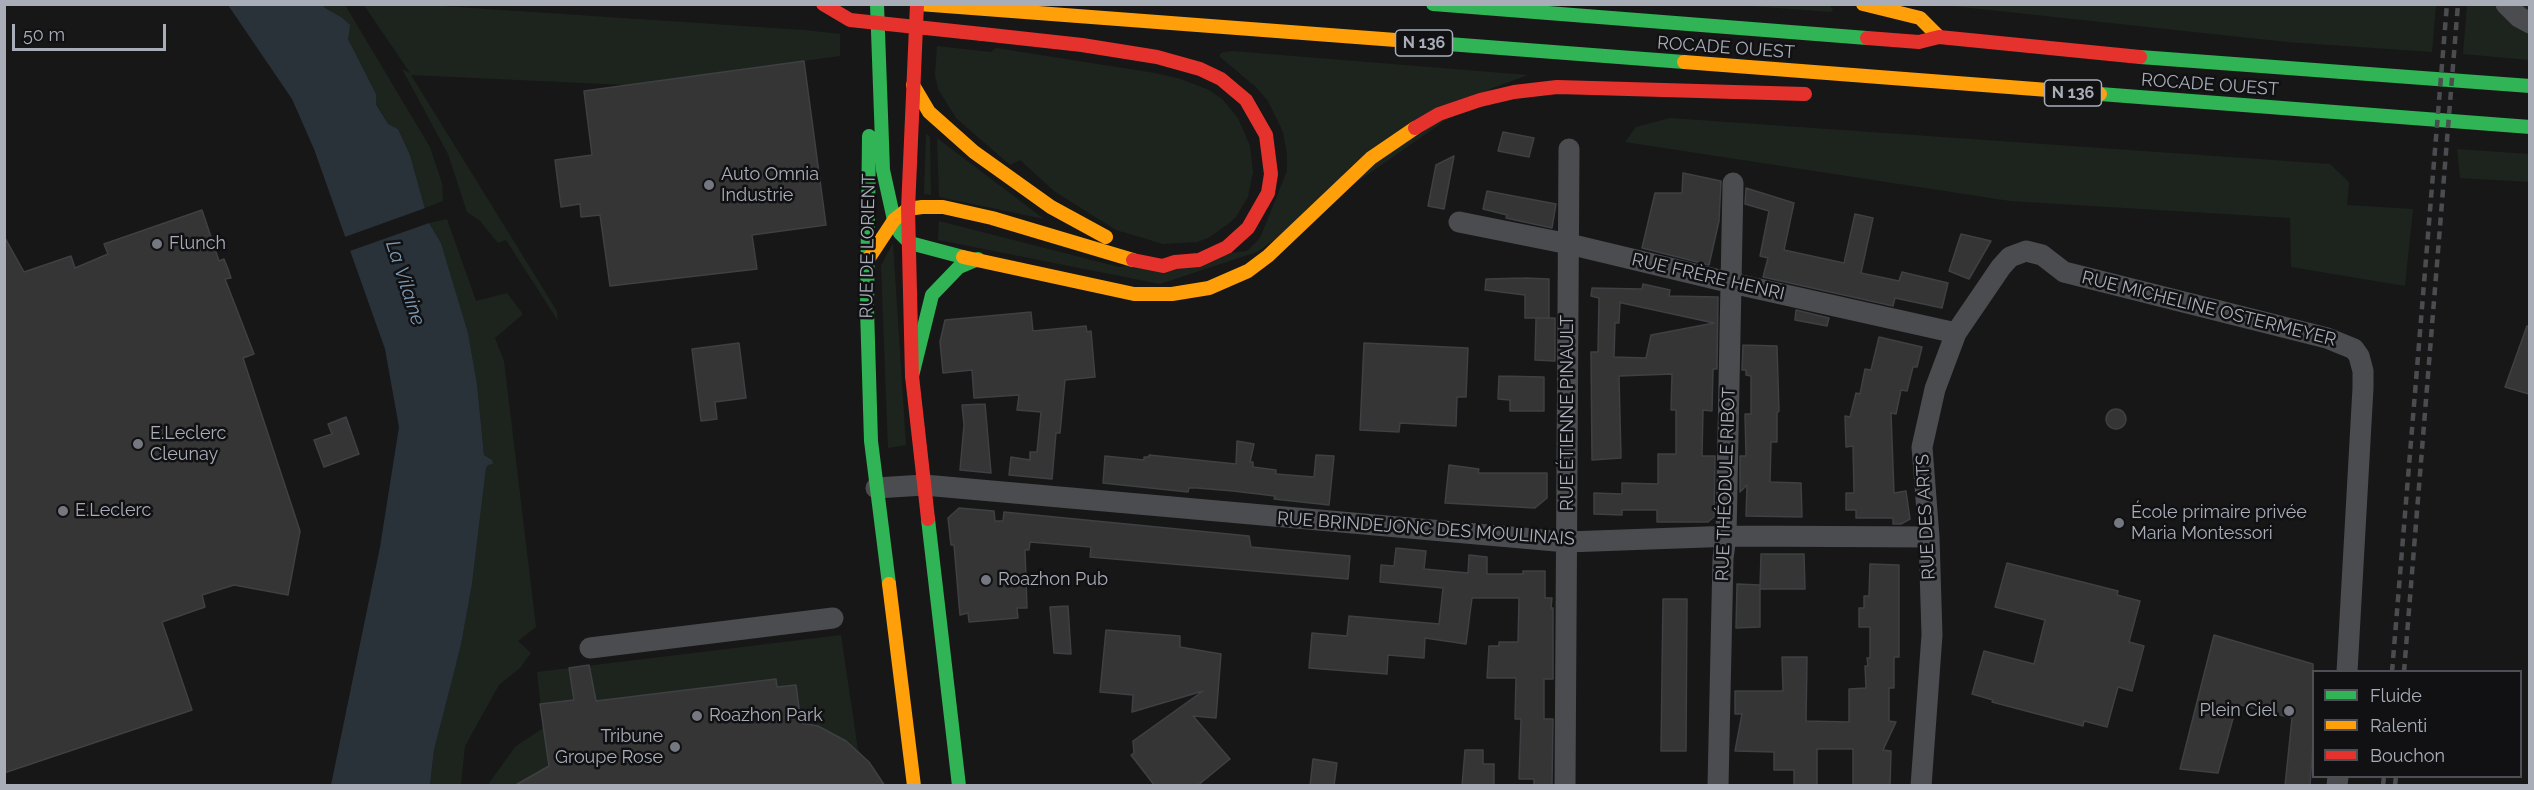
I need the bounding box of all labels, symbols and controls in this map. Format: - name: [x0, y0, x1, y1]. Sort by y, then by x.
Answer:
- scale bar: [15, 12, 170, 50]
- text: 50 m: [23, 24, 65, 45]
- road number: N 136: [1396, 30, 1452, 56]
- street label: ROCADE OUEST: [1656, 32, 1796, 64]
- street label: ROCADE OUEST: [2140, 69, 2280, 101]
- road number: N 136: [2044, 80, 2102, 106]
- place label: Auto Omnia Industrie: [721, 164, 819, 207]
- street label: RUE DE LORIENT: [856, 173, 880, 319]
- marker: Auto Omnia Industrie: [702, 178, 716, 192]
- place label: Flunch: [169, 233, 226, 255]
- marker: Flunch: [150, 237, 164, 251]
- water label: La Vilaine: [380, 237, 430, 329]
- street label: RUE FRÈRE HENRI: [1630, 249, 1786, 305]
- street label: RUE MICHELINE OSTERMEYER: [2080, 267, 2338, 351]
- street label: RUE ÉTIENNE PINAULT: [1557, 315, 1579, 511]
- street label: RUE THÉODULE RIBOT: [1712, 387, 1740, 581]
- place label: E.Leclerc Cleunay: [150, 423, 226, 466]
- marker: E.Leclerc Cleunay: [131, 437, 145, 451]
- street label: RUE DES ARTS: [1912, 454, 1940, 580]
- place label: E.Leclerc: [75, 500, 151, 522]
- place label: École primaire privée Maria Montessori: [2131, 502, 2307, 544]
- marker: E.Leclerc: [56, 504, 70, 518]
- street label: RUE BRINDEJONC DES MOULINAIS: [1276, 508, 1576, 550]
- marker: École primaire privée Maria Montessori: [2112, 516, 2126, 530]
- place label: Roazhon Pub: [998, 569, 1108, 591]
- marker: Roazhon Pub: [979, 573, 993, 587]
- legend: [2312, 670, 2522, 778]
- text: Fluide: [2370, 685, 2422, 706]
- place label: Plein Ciel: [2200, 700, 2277, 722]
- marker: Plein Ciel: [2282, 704, 2296, 718]
- place label: Roazhon Park: [709, 705, 823, 727]
- marker: Roazhon Park: [690, 709, 704, 723]
- text: Ralenti: [2370, 715, 2427, 736]
- place label: Tribune Groupe Rose: [555, 726, 663, 768]
- marker: Tribune Groupe Rose: [668, 740, 682, 754]
- text: Bouchon: [2370, 745, 2445, 766]

